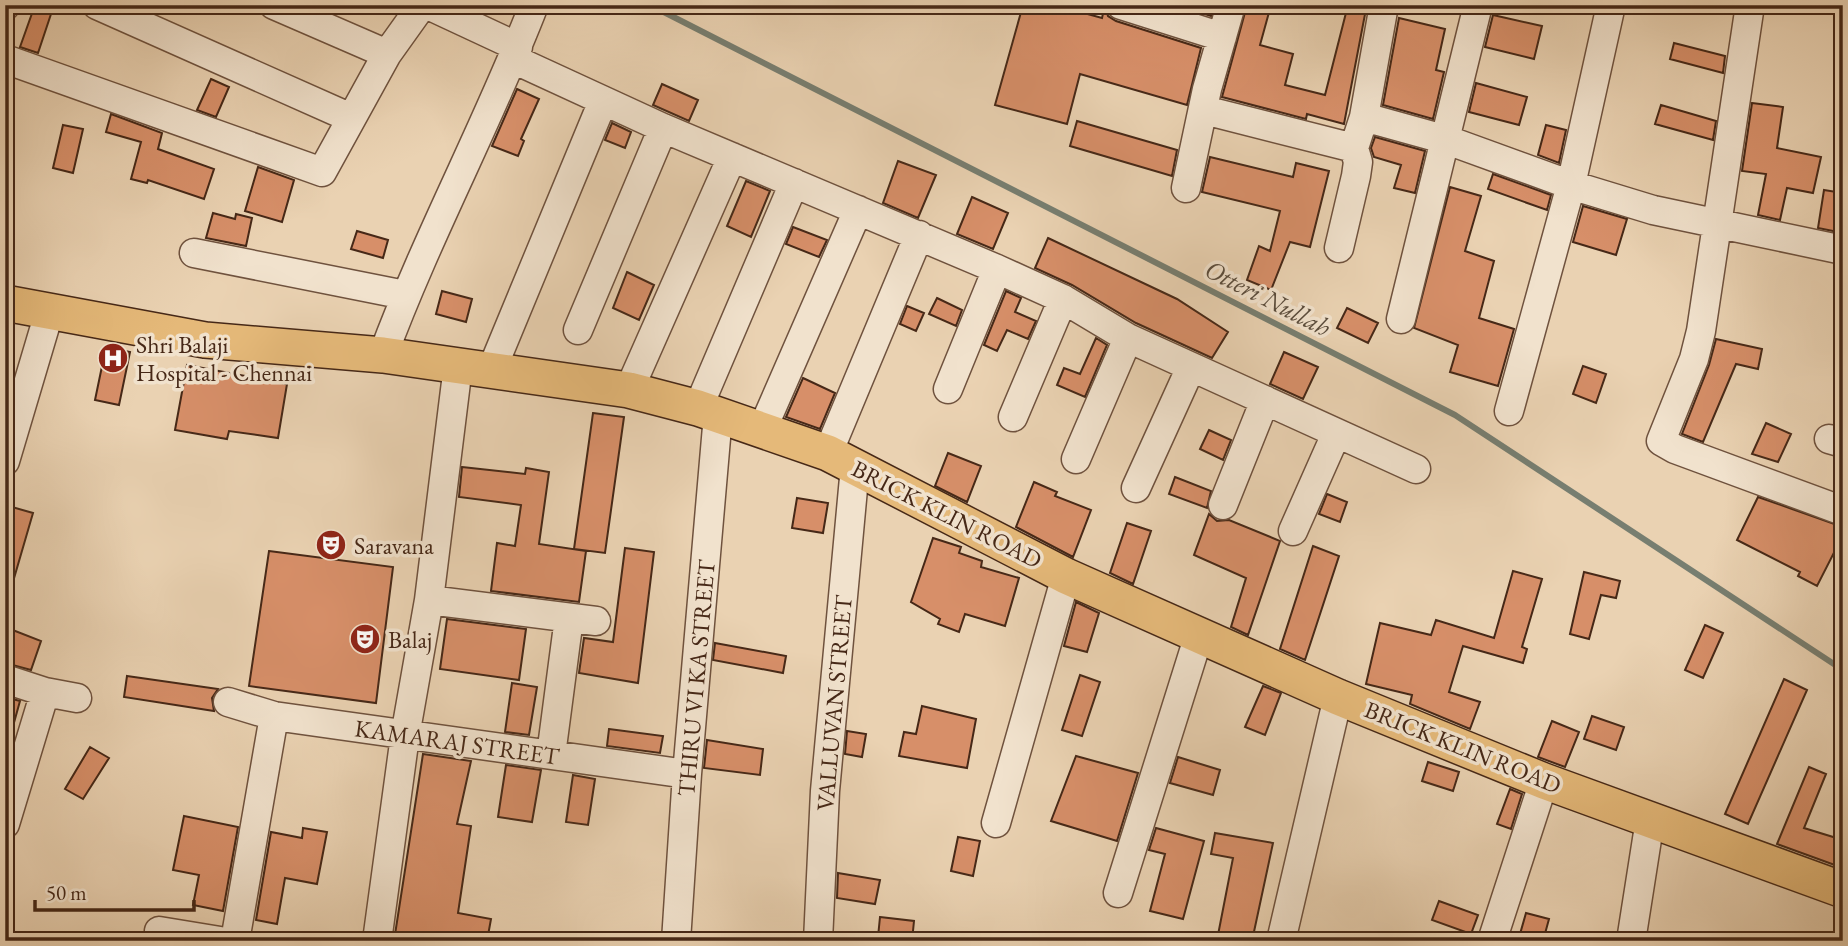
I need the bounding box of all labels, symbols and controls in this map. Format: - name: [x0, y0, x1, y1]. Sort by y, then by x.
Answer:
- water label: Otteri Nullah: [1199, 252, 1337, 344]
- place label: Shri Balaji Hospital - Chennai: [136, 329, 312, 388]
- hospital icon: Shri Balaji Hospital - Chennai: [96, 341, 130, 375]
- street label: BRICK KLIN ROAD: [847, 453, 1047, 575]
- theatre icon: Saravana: [314, 528, 348, 562]
- place label: Saravana: [354, 530, 434, 561]
- street label: THIRU VI KA STREET: [670, 557, 722, 798]
- street label: VALLUVAN STREET: [809, 593, 859, 812]
- theatre icon: Balaj: [348, 622, 382, 656]
- place label: Balaj: [388, 624, 432, 655]
- street label: BRICK KLIN ROAD: [1360, 693, 1566, 801]
- street label: KAMARAJ STREET: [353, 712, 562, 772]
- scale bar: [35, 869, 194, 913]
- text: 50 m: [46, 879, 87, 906]

